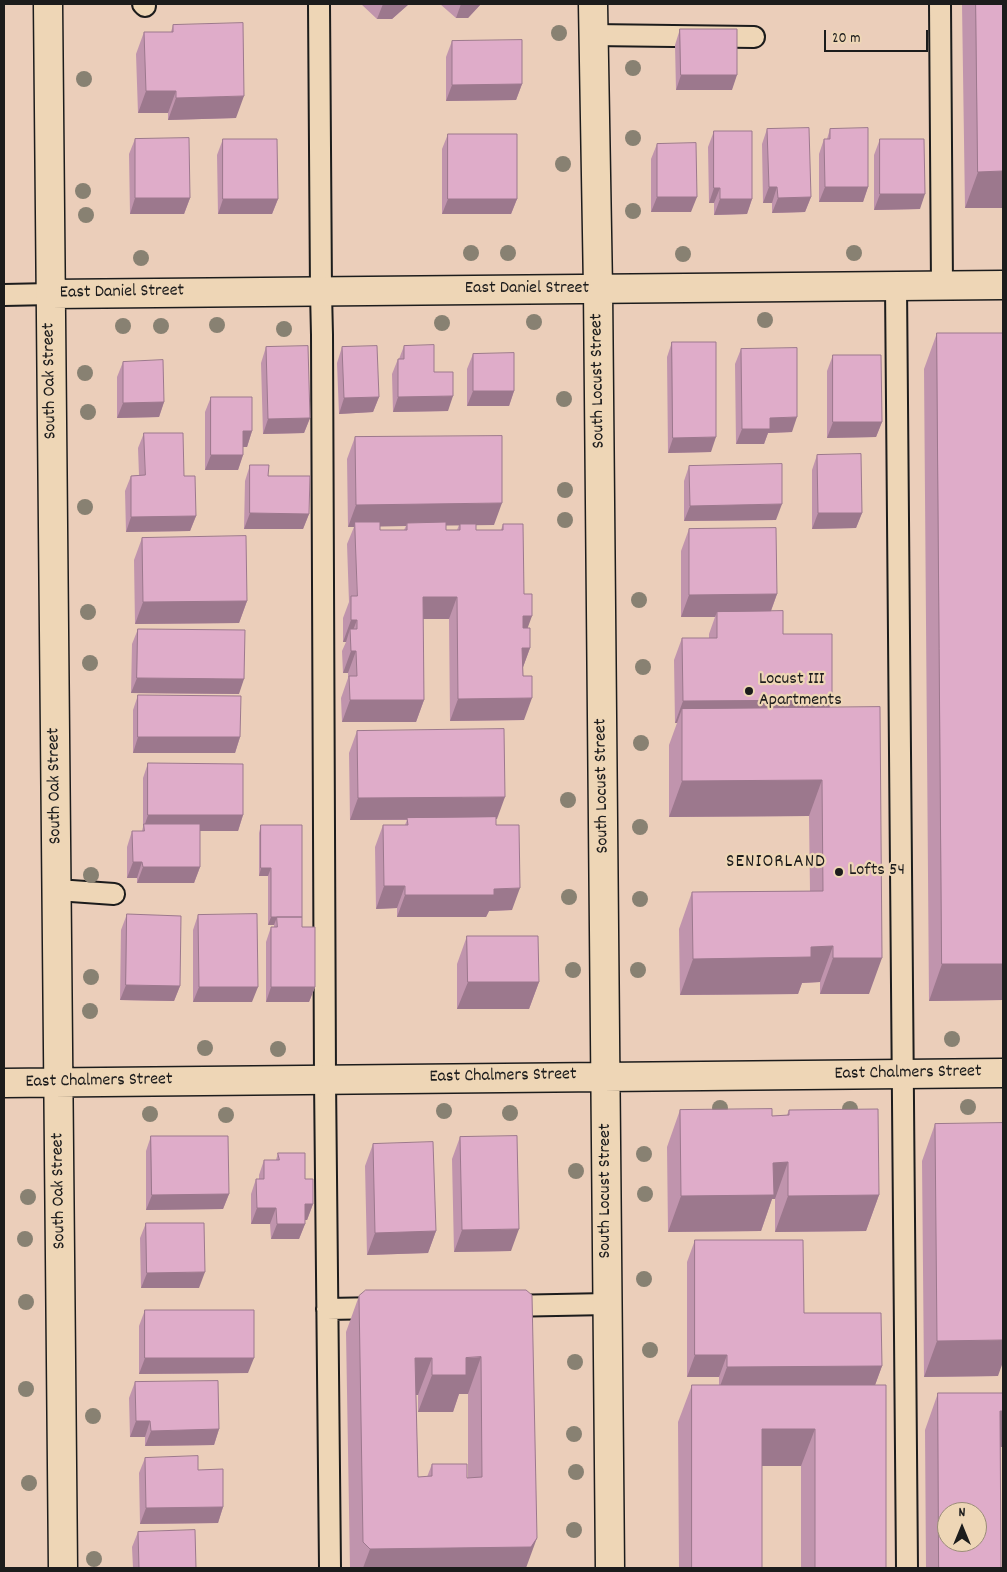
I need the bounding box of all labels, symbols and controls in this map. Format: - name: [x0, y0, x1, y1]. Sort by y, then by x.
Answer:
- scale bar: [827, 20, 931, 52]
- text: 20 m: [832, 28, 860, 50]
- street label: East Daniel Street: [465, 279, 589, 301]
- street label: East Daniel Street: [60, 281, 184, 305]
- street label: South Locust Street: [587, 313, 611, 449]
- street label: South Oak Street: [39, 322, 63, 440]
- place label: Locust III Apartments: [759, 670, 842, 712]
- marker: Locust III Apartments: [743, 685, 755, 697]
- street label: South Locust Street: [591, 718, 615, 854]
- street label: South Oak Street: [44, 727, 68, 845]
- district label: SENIORLAND: [725, 852, 827, 874]
- place label: Lofts 54: [849, 861, 905, 883]
- marker: Lofts 54: [833, 866, 845, 878]
- street label: East Chalmers Street: [834, 1062, 982, 1086]
- street label: East Chalmers Street: [429, 1065, 577, 1089]
- street label: East Chalmers Street: [25, 1070, 173, 1094]
- street label: South Locust Street: [596, 1123, 618, 1259]
- street label: South Oak Street: [48, 1132, 72, 1250]
- north arrow: [937, 1502, 987, 1552]
- text: N: [959, 1503, 965, 1523]

